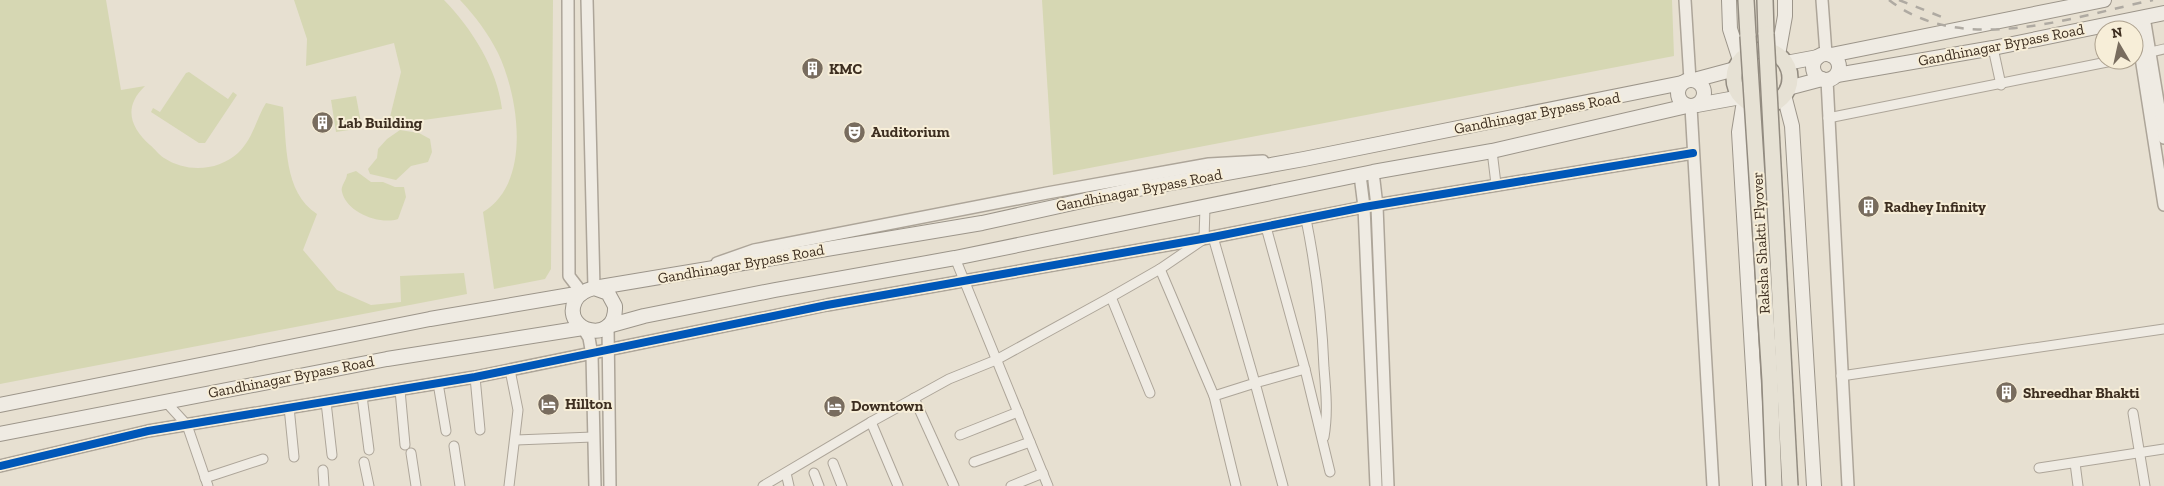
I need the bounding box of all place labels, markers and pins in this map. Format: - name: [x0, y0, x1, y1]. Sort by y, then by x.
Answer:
- building icon: KMC: [801, 57, 825, 81]
- place label: KMC: [829, 60, 862, 78]
- building icon: Lab Building: [310, 111, 334, 135]
- place label: Lab Building: [338, 114, 423, 132]
- theatre icon: Auditorium: [843, 120, 867, 144]
- place label: Auditorium: [871, 123, 950, 141]
- building icon: Radhey Infinity: [1856, 195, 1880, 219]
- place label: Radhey Infinity: [1884, 198, 1986, 216]
- building icon: Shreedhar Bhakti: [1995, 381, 2019, 405]
- place label: Shreedhar Bhakti: [2023, 384, 2140, 402]
- hotel icon: Hillton: [537, 392, 561, 416]
- hotel icon: Downtown: [823, 394, 847, 418]
- place label: Hillton: [565, 395, 612, 413]
- place label: Downtown: [851, 397, 923, 415]

